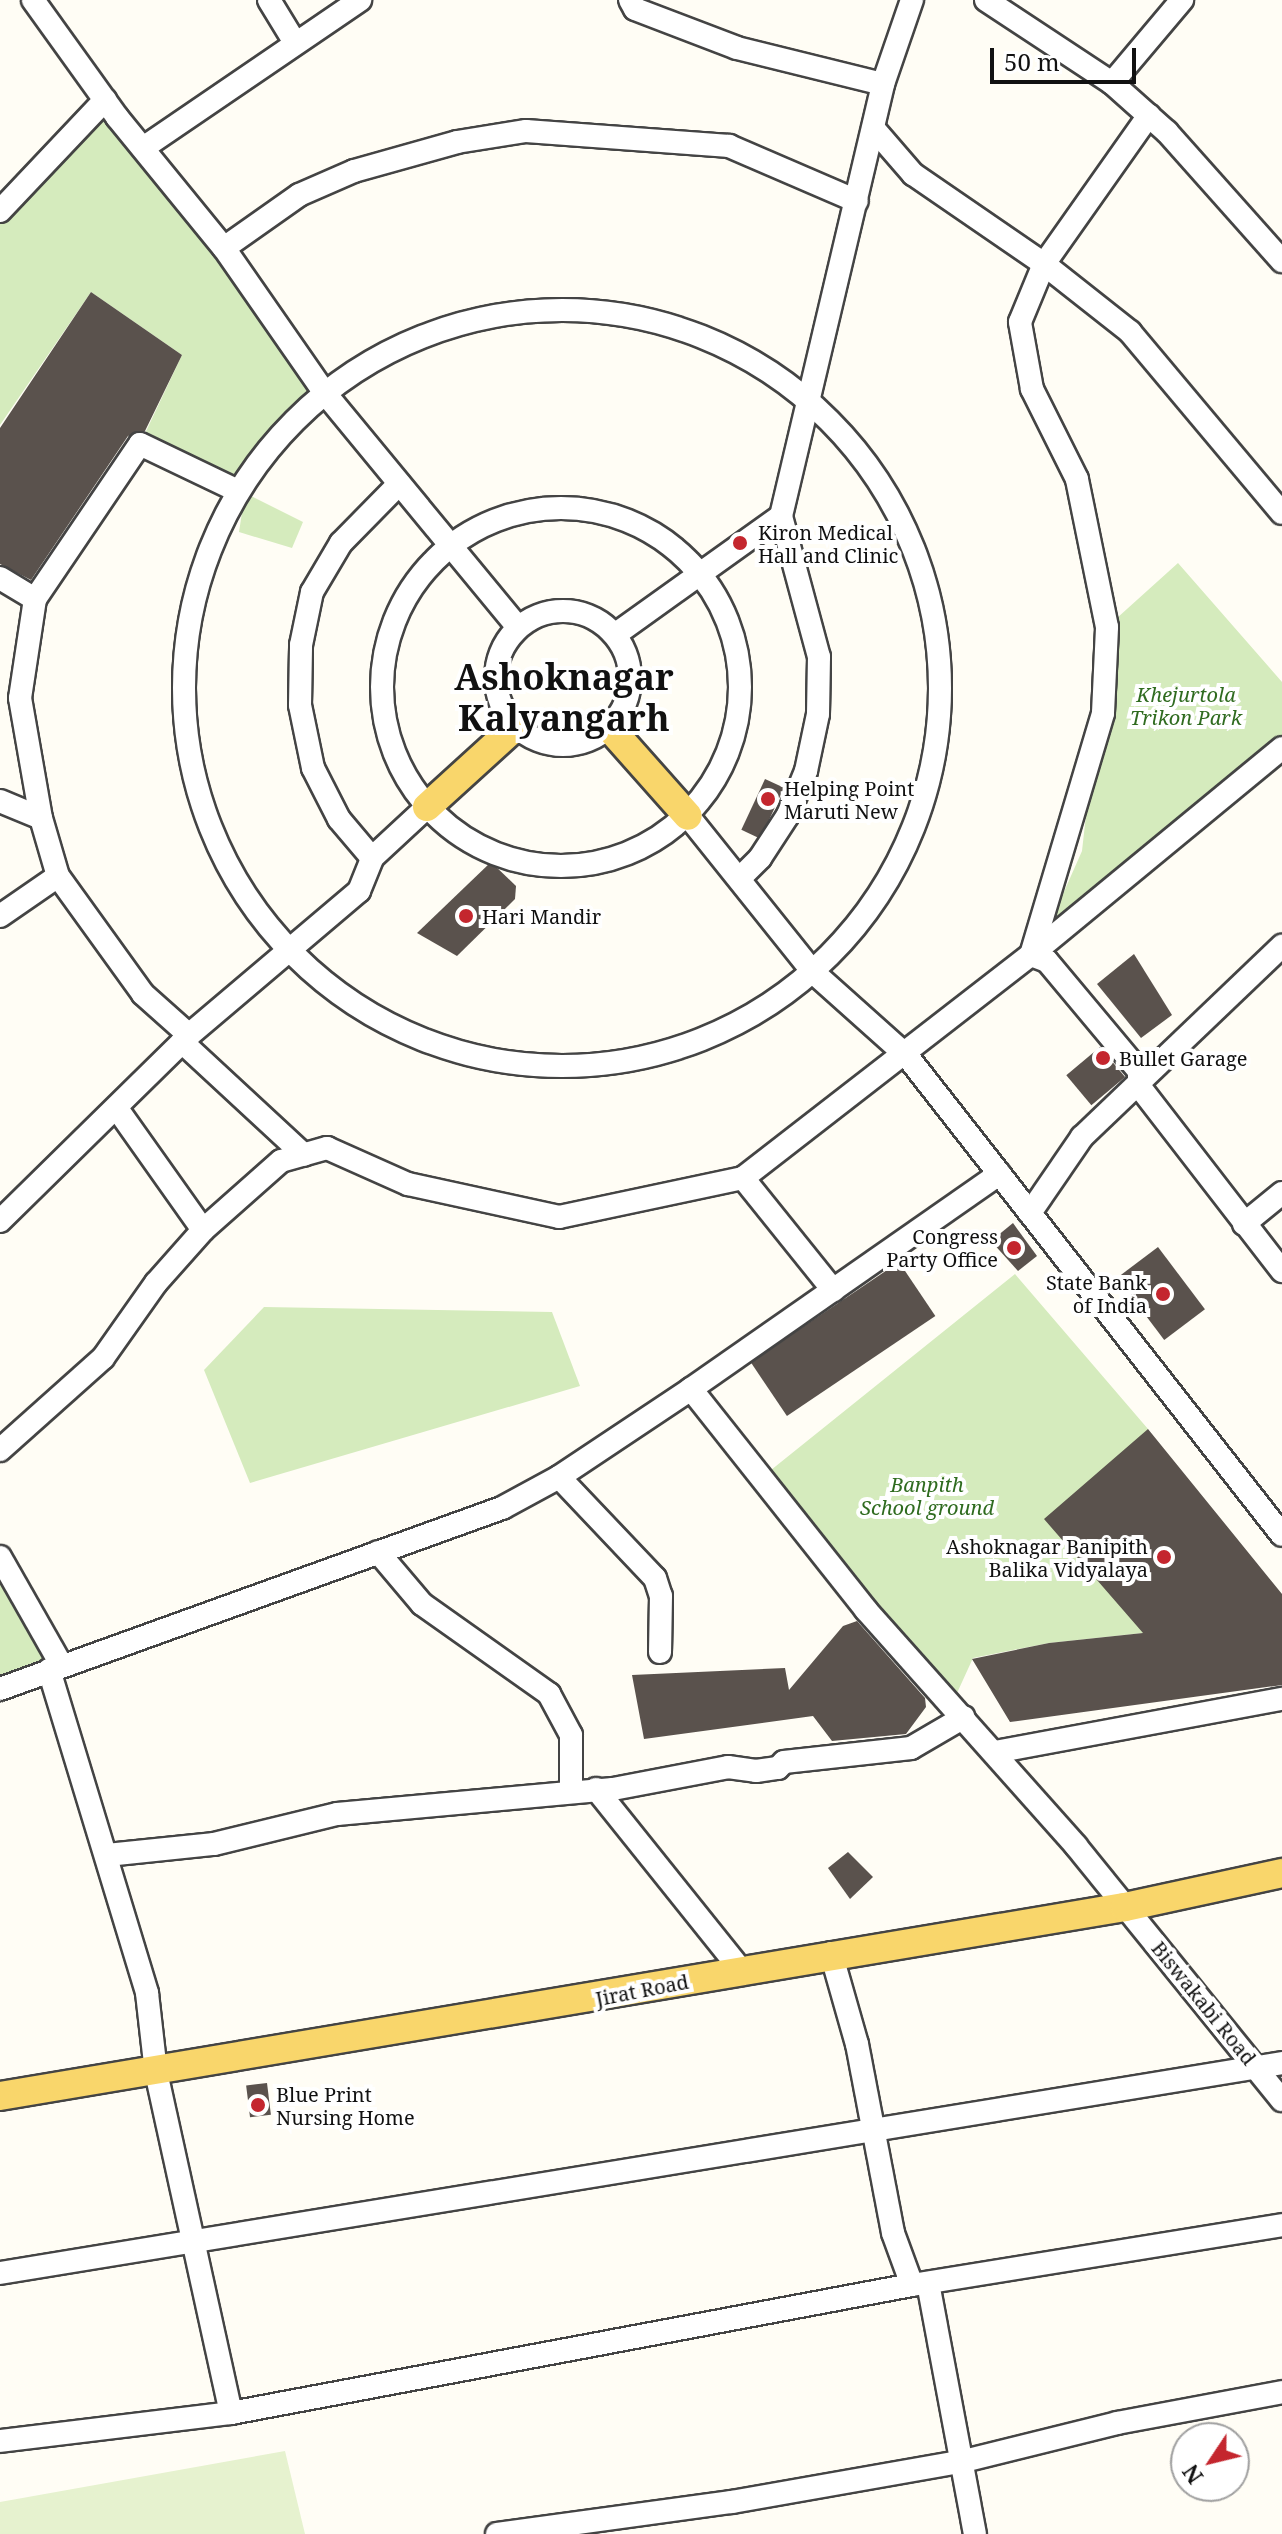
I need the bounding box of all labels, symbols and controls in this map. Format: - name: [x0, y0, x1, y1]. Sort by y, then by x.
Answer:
- scale bar: [994, 32, 1140, 82]
- text: 50 m: [1004, 45, 1060, 78]
- place label: Kiron Medical Hall and Clinic: [758, 520, 898, 567]
- marker: Kiron Medical Hall and Clinic: [729, 532, 751, 554]
- district label: Ashoknagar Kalyangarh: [454, 654, 674, 739]
- park label: Khejurtola Trikon Park: [1130, 683, 1242, 730]
- place label: Helping Point Maruti New: [784, 776, 914, 823]
- marker: Helping Point Maruti New: [759, 790, 777, 808]
- place label: Hari Mandir: [482, 904, 601, 928]
- marker: Hari Mandir: [457, 907, 475, 925]
- place label: Bullet Garage: [1119, 1046, 1247, 1070]
- marker: Bullet Garage: [1094, 1049, 1112, 1067]
- place label: Congress Party Office: [886, 1224, 998, 1271]
- marker: Congress Party Office: [1005, 1239, 1023, 1257]
- place label: State Bank of India: [1046, 1270, 1147, 1317]
- marker: State Bank of India: [1154, 1285, 1172, 1303]
- park label: Banpith School ground: [860, 1473, 994, 1520]
- place label: Ashoknagar Banipith Balika Vidyalaya: [946, 1534, 1148, 1581]
- marker: Ashoknagar Banipith Balika Vidyalaya: [1155, 1548, 1173, 1566]
- street label: Biswakabi Road: [1147, 1936, 1261, 2070]
- street label: Jirat Road: [593, 1969, 691, 2011]
- place label: Blue Print Nursing Home: [276, 2082, 415, 2129]
- marker: Blue Print Nursing Home: [247, 2094, 269, 2116]
- north arrow: [1170, 2422, 1250, 2502]
- text: N: [1175, 2459, 1209, 2490]

